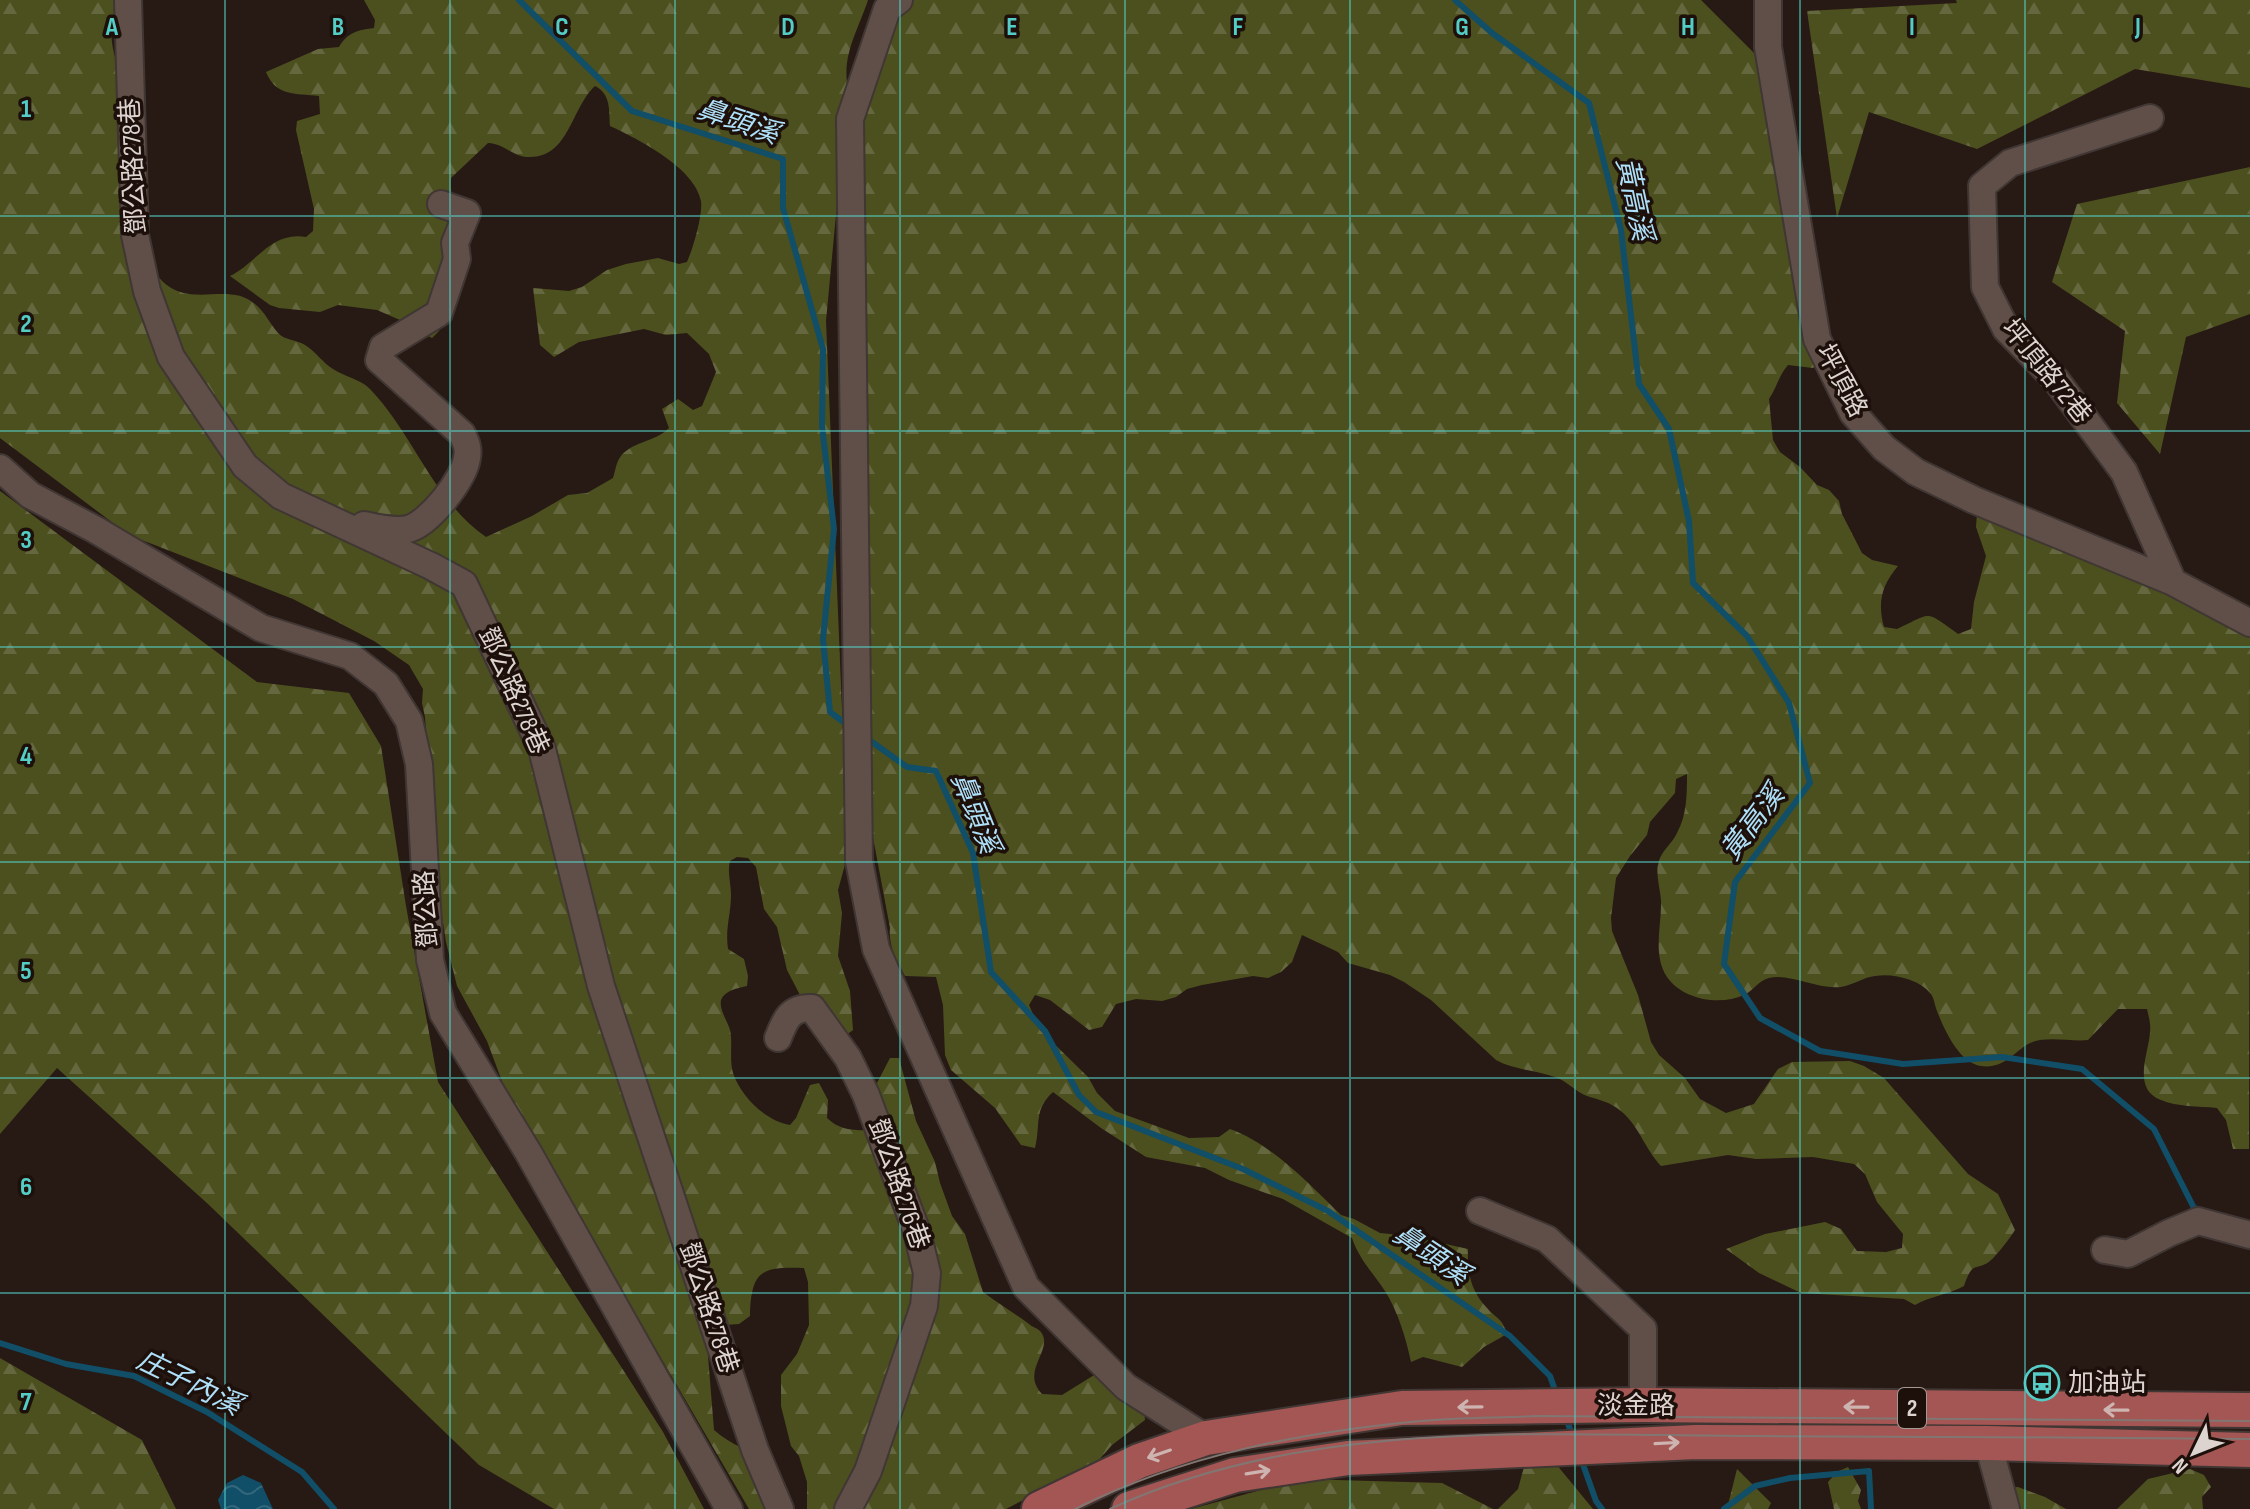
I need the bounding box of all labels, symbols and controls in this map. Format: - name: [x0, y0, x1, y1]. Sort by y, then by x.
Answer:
- text: A: [105, 12, 119, 43]
- text: B: [332, 12, 344, 43]
- text: C: [555, 12, 569, 43]
- text: D: [781, 12, 795, 43]
- text: E: [1006, 12, 1018, 43]
- text: F: [1233, 12, 1244, 43]
- text: G: [1455, 12, 1469, 43]
- text: H: [1681, 12, 1695, 43]
- text: I: [1909, 12, 1915, 43]
- text: J: [2134, 12, 2141, 43]
- water label: 鼻頭溪: [693, 93, 787, 153]
- text: 1: [21, 94, 31, 125]
- street label: 鄧公路278巷: [115, 97, 153, 235]
- water label: 黃高溪: [1609, 154, 1660, 247]
- text: 2: [20, 309, 32, 340]
- street label: 坪頂路72巷: [1995, 314, 2097, 430]
- street label: 坪頂路: [1809, 339, 1873, 423]
- text: 3: [20, 525, 32, 556]
- street label: 鄧公路278巷: [471, 622, 555, 760]
- text: 4: [20, 741, 32, 772]
- water label: 鼻頭溪: [944, 768, 1008, 862]
- water label: 黃高溪: [1715, 776, 1794, 866]
- street label: 鄧公路: [409, 869, 445, 949]
- text: 5: [20, 956, 32, 987]
- street label: 鄧公路276巷: [861, 1114, 935, 1254]
- text: 6: [20, 1172, 32, 1203]
- water label: 鼻頭溪: [1387, 1218, 1478, 1294]
- street label: 鄧公路278巷: [672, 1238, 744, 1378]
- water label: 庄子內溪: [131, 1344, 250, 1424]
- bus stop icon: 加油站: [2023, 1364, 2061, 1402]
- place label: 加油站: [2068, 1368, 2146, 1399]
- text: 7: [20, 1387, 32, 1418]
- road number: 2: [1898, 1388, 1926, 1428]
- street label: 淡金路: [1597, 1391, 1675, 1422]
- one-way arrow: [1843, 1399, 1870, 1415]
- one-way arrow: [1457, 1400, 1484, 1415]
- one-way arrow: [2103, 1402, 2130, 1417]
- north arrow: [2154, 1413, 2234, 1493]
- one-way arrow: [1653, 1435, 1680, 1450]
- one-way arrow: [1147, 1448, 1172, 1463]
- text: N: [2167, 1452, 2194, 1479]
- one-way arrow: [1245, 1464, 1270, 1479]

